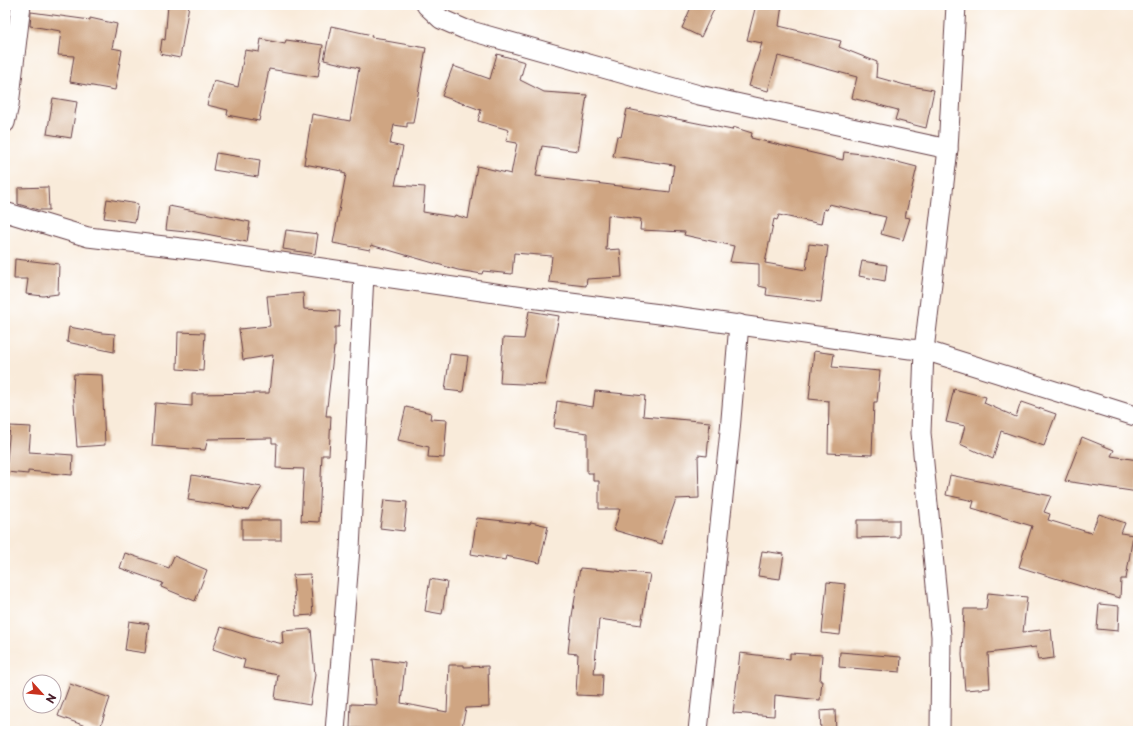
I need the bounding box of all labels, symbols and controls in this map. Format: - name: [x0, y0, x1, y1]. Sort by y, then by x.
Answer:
- north arrow: [22, 674, 62, 714]
- text: N: [42, 691, 61, 707]

